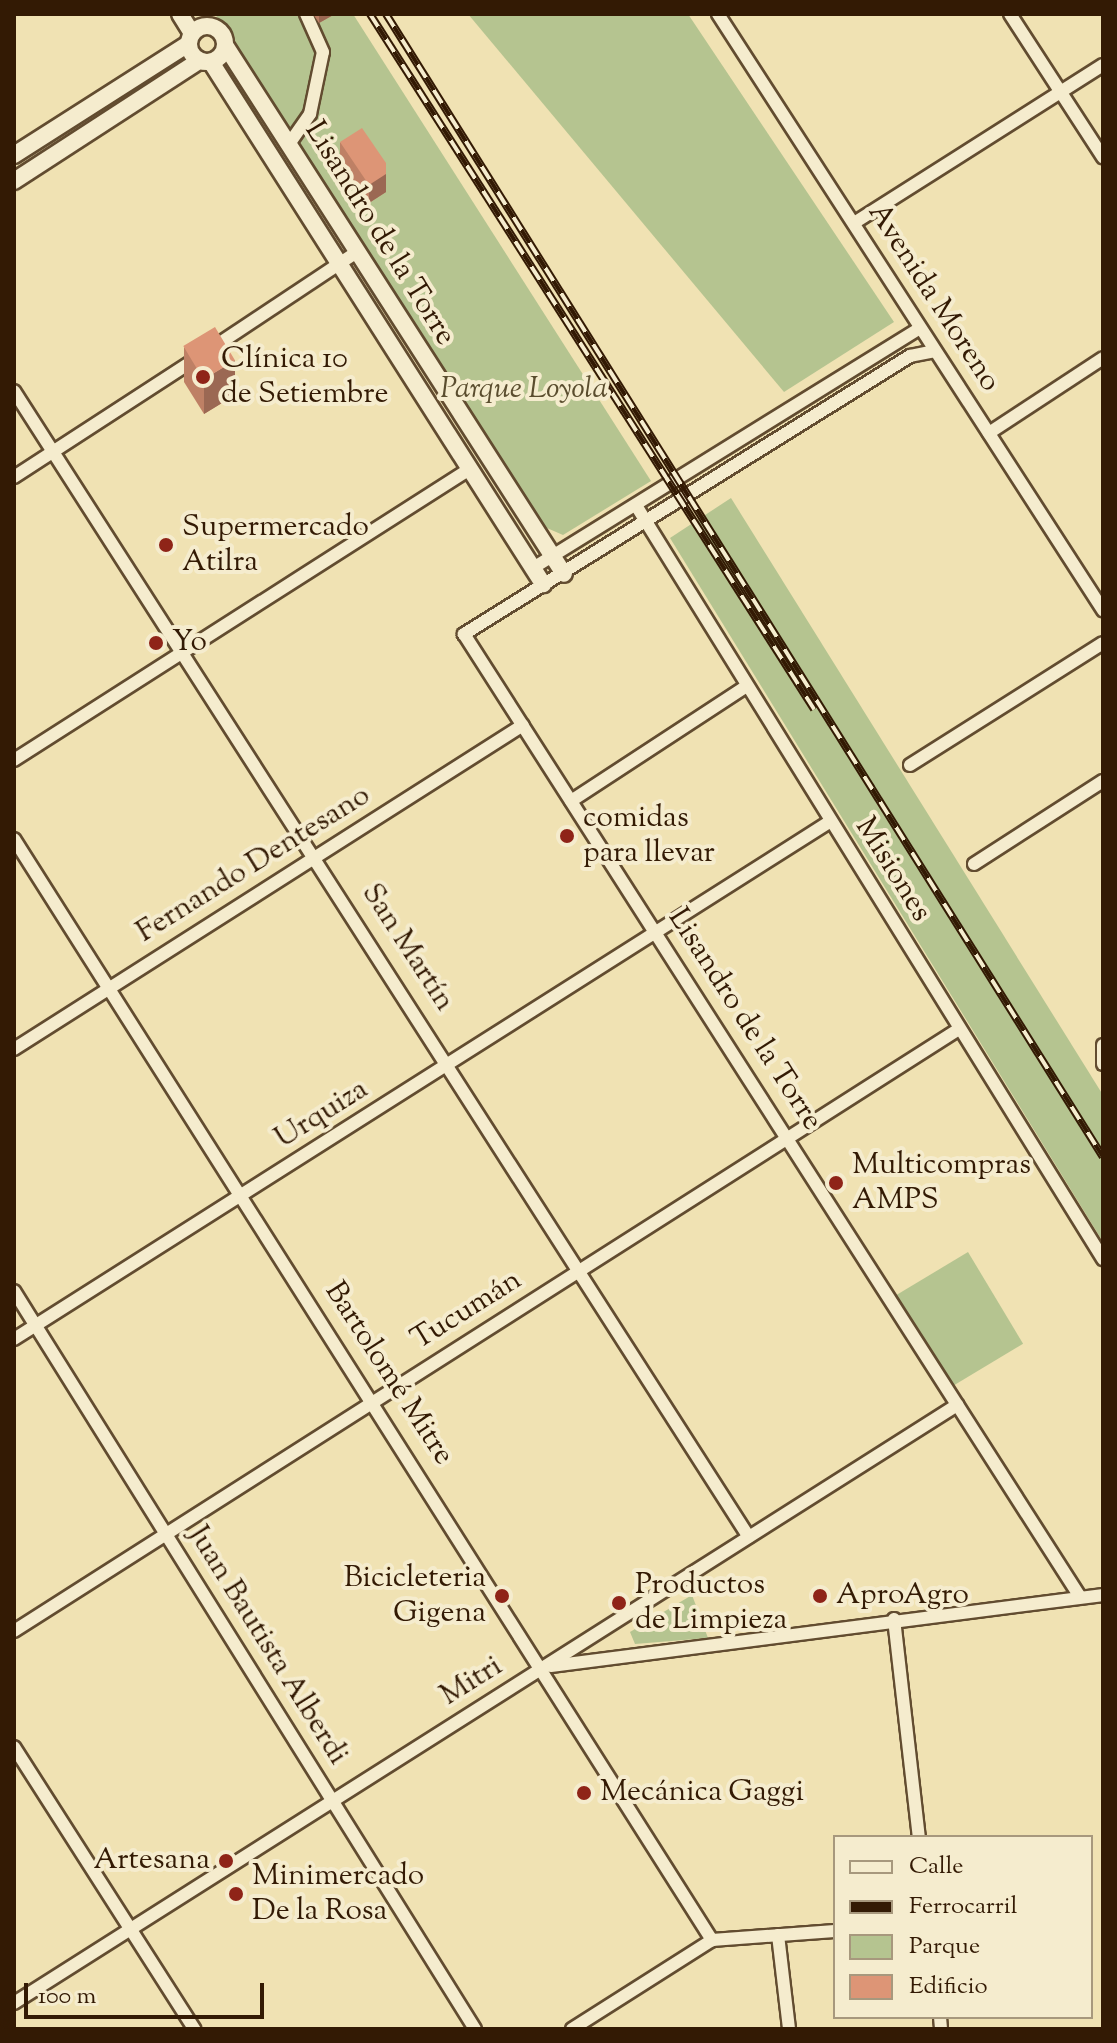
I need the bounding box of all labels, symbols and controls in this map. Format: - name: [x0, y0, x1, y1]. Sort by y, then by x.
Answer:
- street label: Lisandro de la Torre: [296, 115, 462, 353]
- street label: Avenida Moreno: [859, 197, 1007, 399]
- place label: Clínica 10 de Setiembre: [221, 342, 388, 412]
- marker: Clínica 10 de Setiembre: [192, 366, 214, 388]
- park label: Parque Loyola: [440, 372, 608, 408]
- place label: Supermercado Atilra: [182, 510, 369, 580]
- marker: Supermercado Atilra: [157, 536, 175, 554]
- place label: Yo: [172, 625, 207, 661]
- marker: Yo: [147, 634, 165, 652]
- street label: Fernando Dentesano: [131, 779, 377, 951]
- place label: comidas para llevar: [583, 801, 715, 872]
- street label: Misiones: [846, 811, 938, 929]
- marker: comidas para llevar: [558, 827, 576, 845]
- street label: San Martín: [353, 878, 461, 1018]
- street label: Lisandro de la Torre: [659, 902, 829, 1138]
- street label: Urquiza: [269, 1072, 375, 1158]
- place label: Multicompras AMPS: [852, 1148, 1031, 1218]
- marker: Multicompras AMPS: [827, 1174, 845, 1192]
- street label: Tucumán: [405, 1263, 529, 1359]
- street label: Bartolomé Mitre: [315, 1276, 461, 1472]
- street label: Juan Bautista Alberdi: [179, 1520, 355, 1772]
- place label: Bicicleteria Gigena: [344, 1561, 486, 1632]
- place label: Productos de Limpieza: [635, 1568, 787, 1638]
- place label: AproAgro: [836, 1578, 969, 1614]
- marker: Bicicleteria Gigena: [493, 1587, 511, 1605]
- marker: AproAgro: [811, 1587, 829, 1605]
- marker: Productos de Limpieza: [610, 1594, 628, 1612]
- street label: Mitri: [434, 1649, 510, 1715]
- place label: Mecánica Gaggi: [600, 1775, 804, 1811]
- marker: Mecánica Gaggi: [575, 1784, 593, 1802]
- legend: [833, 1835, 1093, 2019]
- place label: Artesana: [94, 1843, 210, 1879]
- text: Calle: [909, 1850, 963, 1884]
- marker: Artesana: [217, 1852, 235, 1870]
- place label: Minimercado De la Rosa: [252, 1859, 424, 1930]
- marker: Minimercado De la Rosa: [227, 1885, 245, 1903]
- text: Ferrocarril: [909, 1890, 1017, 1924]
- text: Parque: [909, 1930, 980, 1964]
- scale bar: [28, 1967, 268, 2017]
- text: Edificio: [909, 1970, 988, 2004]
- text: 100 m: [38, 1980, 96, 2014]

